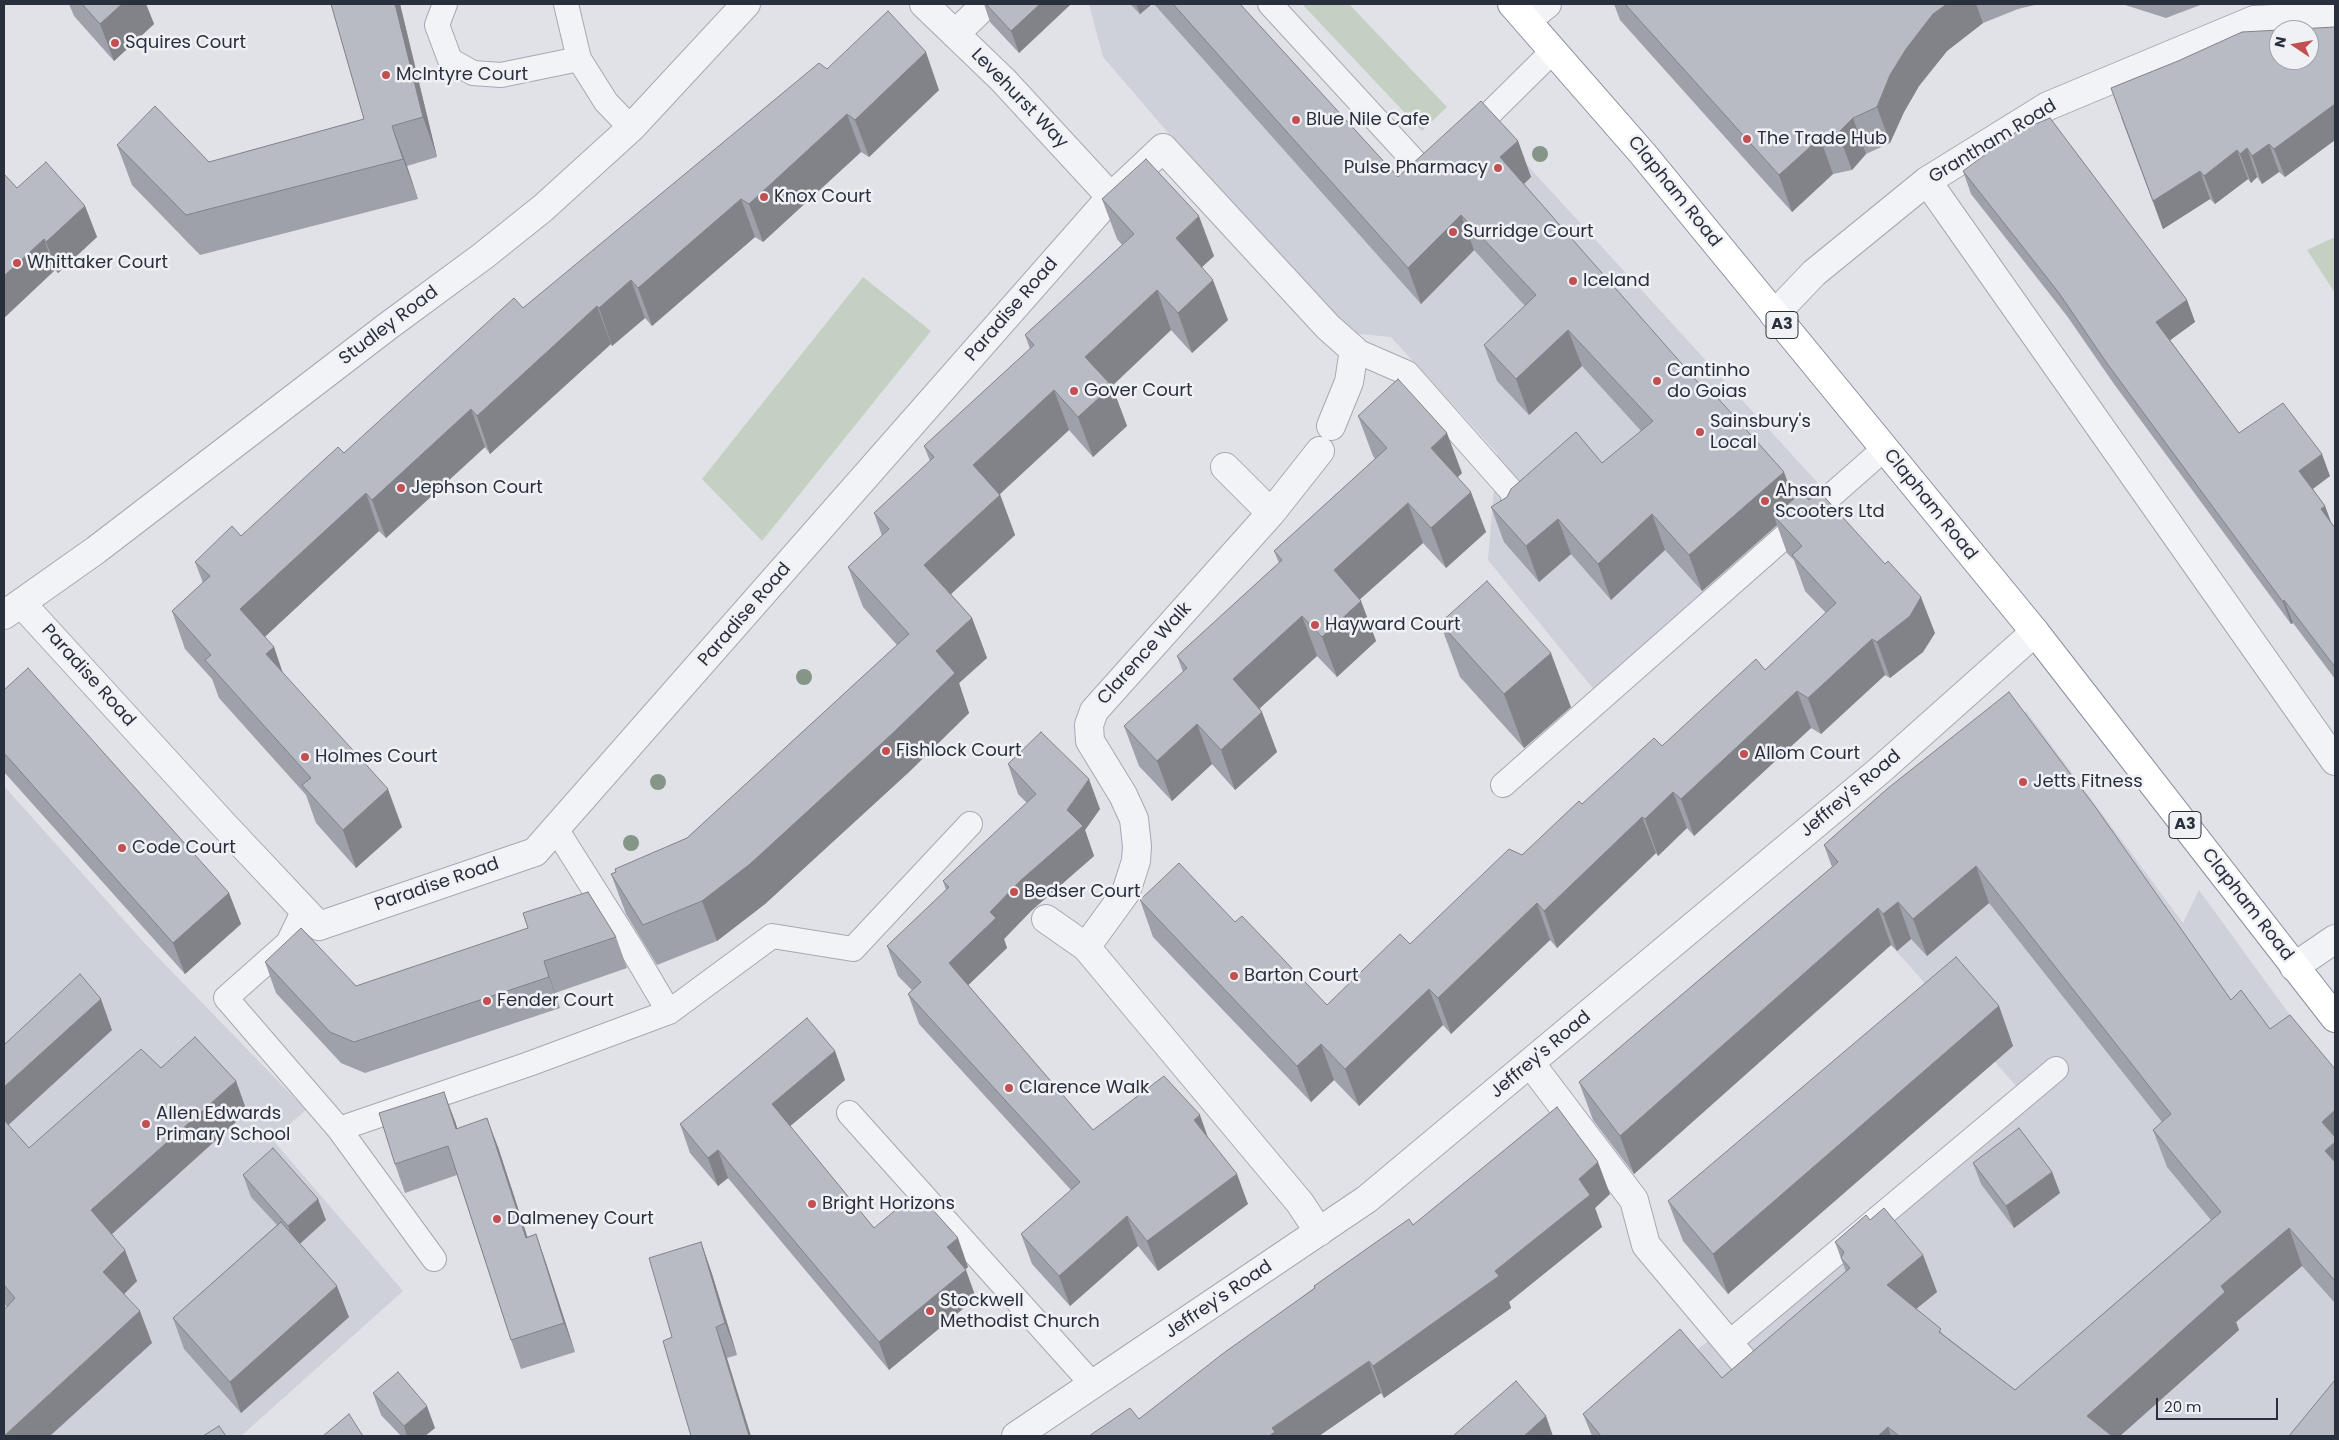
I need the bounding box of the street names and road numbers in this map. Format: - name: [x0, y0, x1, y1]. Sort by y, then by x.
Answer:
- street label: Levehurst Way: [966, 45, 1072, 153]
- street label: Grantham Road: [1925, 95, 2061, 189]
- street label: Clapham Road: [1623, 132, 1725, 252]
- street label: Paradise Road: [961, 254, 1063, 366]
- street label: Studley Road: [335, 282, 443, 370]
- road number: A3: [1766, 312, 1798, 338]
- street label: Clapham Road: [1879, 445, 1981, 565]
- street label: Paradise Road: [694, 559, 796, 671]
- street label: Clarence Walk: [1093, 598, 1197, 710]
- street label: Paradise Road: [36, 620, 140, 732]
- street label: Jeffrey's Road: [1796, 746, 1906, 842]
- road number: A3: [2169, 812, 2201, 838]
- street label: Clapham Road: [2196, 845, 2298, 965]
- street label: Paradise Road: [372, 854, 502, 916]
- street label: Jeffrey's Road: [1486, 1007, 1596, 1103]
- street label: Jeffrey's Road: [1161, 1256, 1277, 1344]

